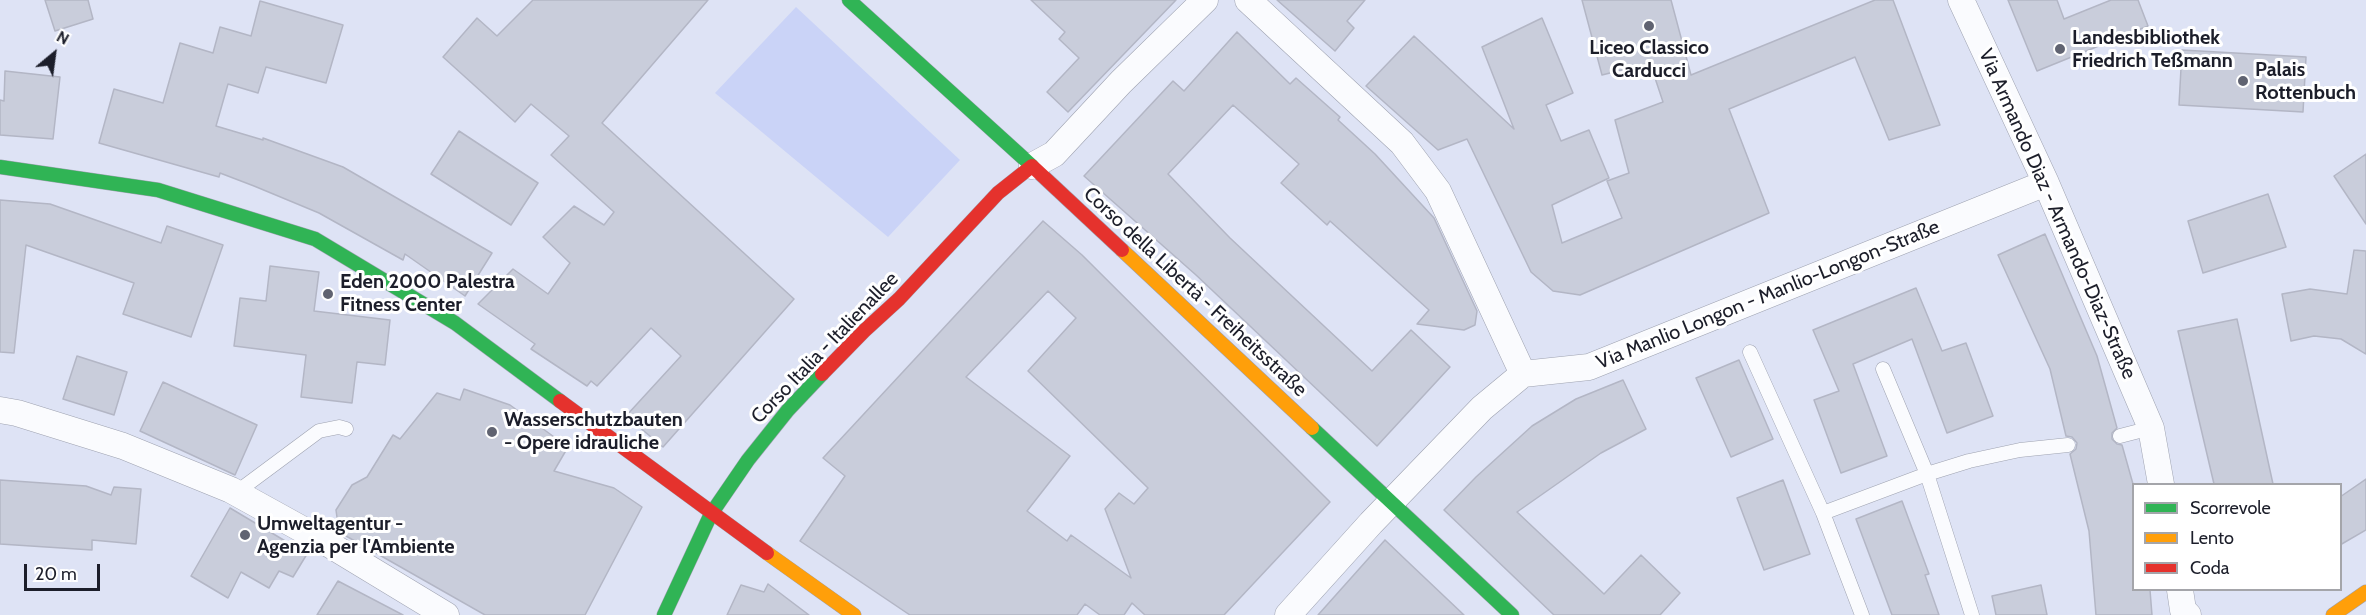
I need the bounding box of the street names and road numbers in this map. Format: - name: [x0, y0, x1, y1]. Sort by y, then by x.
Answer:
- street label: Via Armando Diaz - Armando-Diaz-Straße: [1973, 45, 2141, 383]
- street label: Corso della Libertà - Freiheitsstraße: [1078, 182, 1312, 402]
- street label: Via Manlio Longon - Manlio-Longon-Straße: [1593, 215, 1943, 375]
- street label: Corso Italia - Italienallee: [746, 267, 904, 429]

